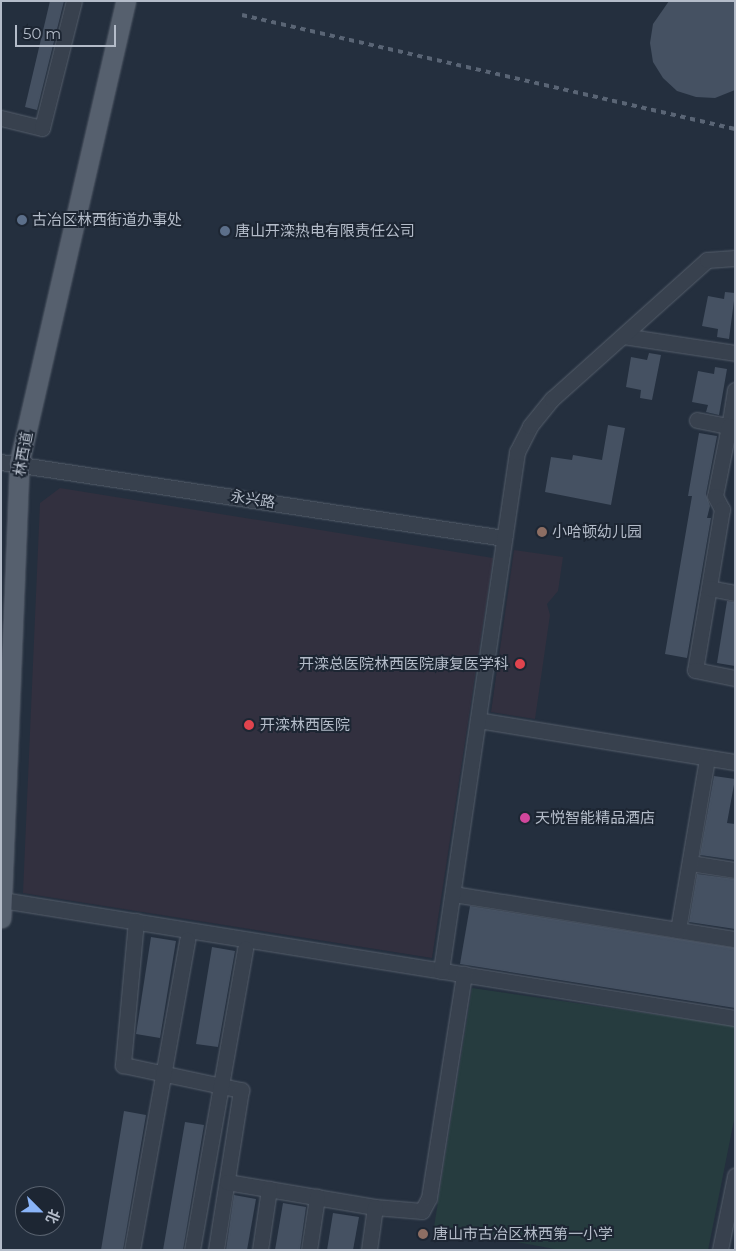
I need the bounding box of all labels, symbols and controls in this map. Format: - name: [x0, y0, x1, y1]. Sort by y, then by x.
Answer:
- scale bar: [18, 15, 119, 47]
- text: 50 m: [23, 24, 61, 43]
- place label: 古冶区林西街道办事处: [32, 211, 182, 229]
- marker: 古冶区林西街道办事处: [16, 214, 28, 226]
- place label: 唐山开滦热电有限责任公司: [235, 222, 415, 240]
- marker: 唐山开滦热电有限责任公司: [219, 225, 231, 237]
- street label: 林西道: [10, 430, 36, 478]
- street label: 永兴路: [229, 487, 277, 511]
- place label: 小哈顿幼儿园: [552, 523, 642, 541]
- marker: 小哈顿幼儿园: [536, 526, 548, 538]
- place label: 开滦总医院林西医院康复医学科: [299, 655, 509, 673]
- marker: 开滦总医院林西医院康复医学科: [513, 657, 527, 671]
- place label: 开滦林西医院: [260, 716, 350, 734]
- marker: 开滦林西医院: [242, 718, 256, 732]
- place label: 天悦智能精品酒店: [535, 809, 655, 827]
- marker: 天悦智能精品酒店: [519, 812, 531, 824]
- north arrow: [15, 1186, 65, 1236]
- text: 北: [42, 1207, 64, 1226]
- place label: 唐山市古冶区林西第一小学: [433, 1225, 613, 1243]
- marker: 唐山市古冶区林西第一小学: [417, 1228, 429, 1240]

